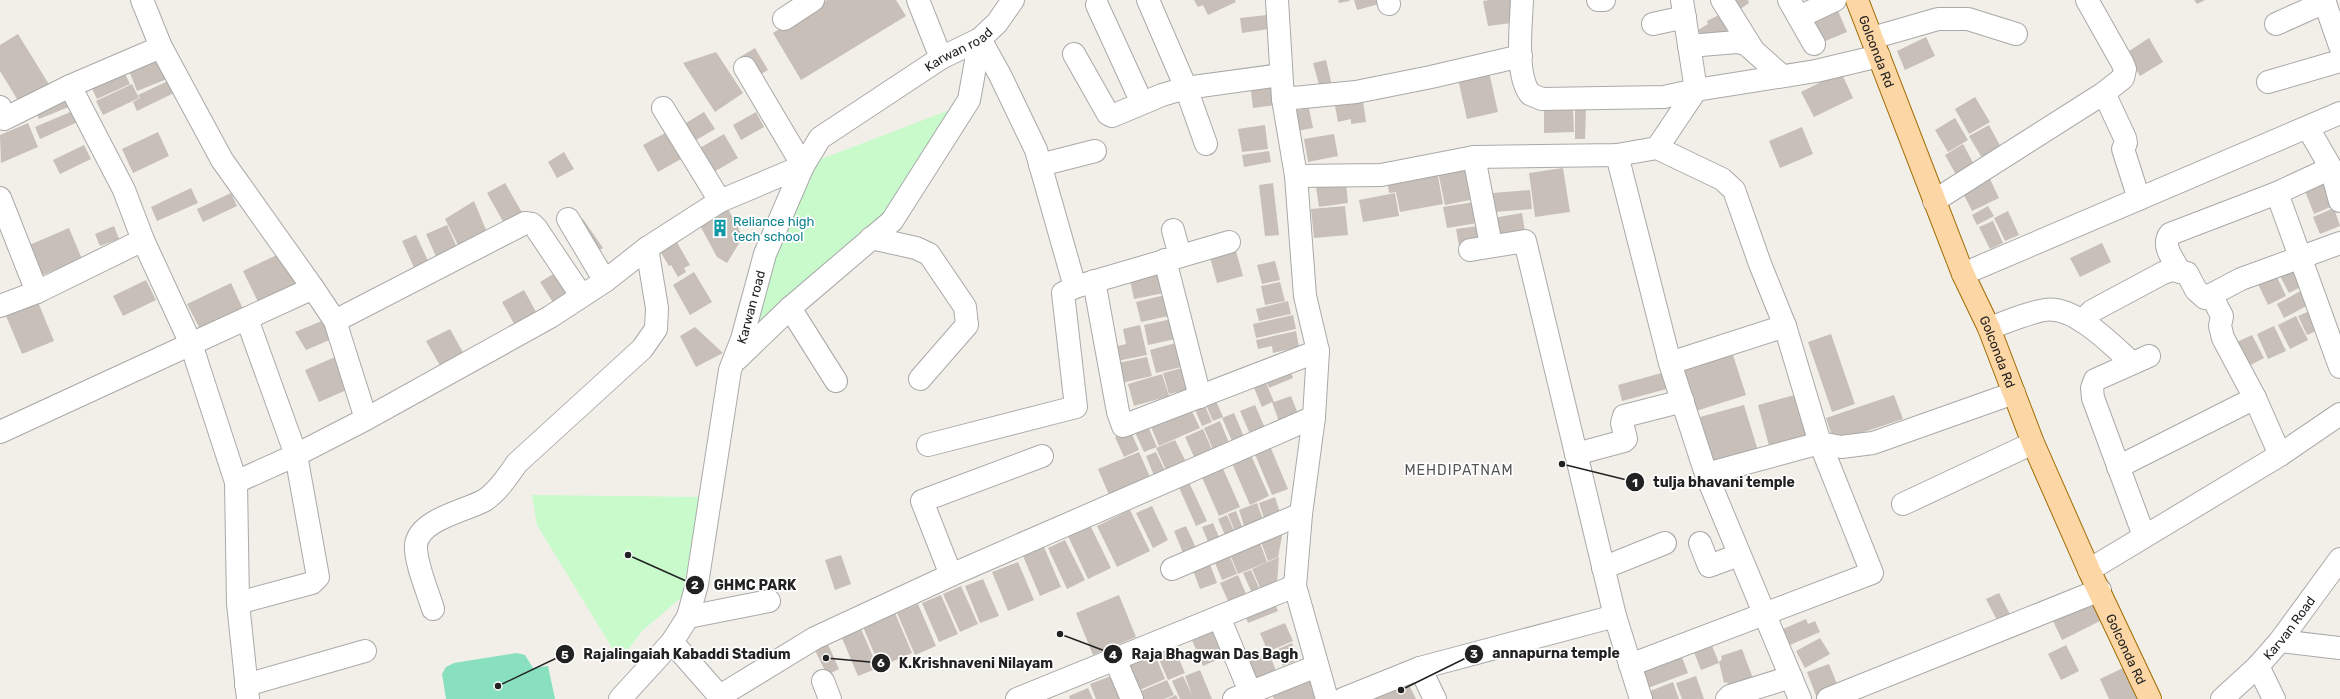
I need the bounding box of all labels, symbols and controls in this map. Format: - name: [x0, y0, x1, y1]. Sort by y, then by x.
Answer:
- street label: Golconda Rd: [1856, 13, 1897, 90]
- street label: Karwan road: [922, 24, 996, 75]
- place label: Reliance high tech school: [733, 214, 814, 244]
- building icon: Reliance high tech school: [710, 218, 730, 238]
- street label: Karwan road: [734, 269, 768, 346]
- street label: Golconda Rd: [1976, 313, 2018, 390]
- district label: MEHDIPATNAM: [1404, 462, 1514, 479]
- callout: tulja bhavani temple: [1625, 469, 1803, 495]
- text: tulja bhavani temple: [1653, 474, 1795, 491]
- text: 1: [1632, 476, 1638, 490]
- callout: GHMC PARK: [685, 572, 804, 598]
- text: GHMC PARK: [714, 577, 797, 594]
- text: 2: [691, 578, 699, 592]
- street label: Karvan Road: [2260, 593, 2318, 663]
- street label: Golconda Rd: [2103, 611, 2149, 687]
- callout: Rajalingaiah Kabaddi Stadium: [555, 641, 798, 667]
- callout: Raja Bhagwan Das Bagh: [1103, 641, 1306, 667]
- callout: annapurna temple: [1464, 641, 1628, 667]
- text: annapurna temple: [1492, 645, 1620, 662]
- text: Rajalingaiah Kabaddi Stadium: [583, 646, 791, 663]
- text: Raja Bhagwan Das Bagh: [1132, 646, 1298, 663]
- text: 3: [1470, 647, 1478, 661]
- text: 5: [561, 648, 569, 662]
- text: 4: [1109, 648, 1117, 662]
- callout: K.Krishnaveni Nilayam: [871, 650, 1061, 676]
- text: K.Krishnaveni Nilayam: [899, 655, 1053, 672]
- text: 6: [877, 656, 885, 670]

